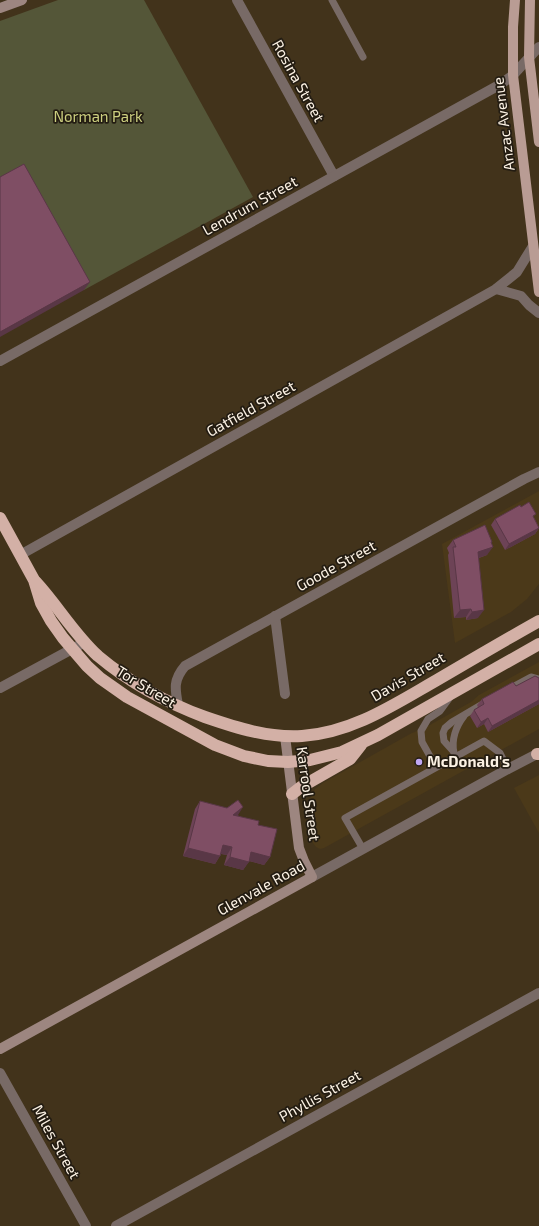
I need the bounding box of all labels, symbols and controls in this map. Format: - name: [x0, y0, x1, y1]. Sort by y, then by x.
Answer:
- street label: Rosina Street: [269, 36, 329, 125]
- street label: Anzac Avenue: [488, 76, 518, 172]
- park label: Norman Park: [53, 107, 143, 125]
- street label: Lendrum Street: [199, 171, 300, 239]
- street label: Gatfield Street: [203, 376, 298, 440]
- street label: Goode Street: [293, 536, 379, 594]
- street label: Davis Street: [367, 648, 448, 705]
- street label: Tor Street: [113, 661, 180, 711]
- street label: Karrool Street: [293, 746, 325, 842]
- place label: McDonald's: [427, 752, 510, 770]
- marker: McDonald's: [414, 757, 424, 767]
- street label: Glenvale Road: [214, 856, 307, 919]
- street label: Phyllis Street: [275, 1065, 364, 1125]
- street label: Miles Street: [29, 1101, 85, 1182]

